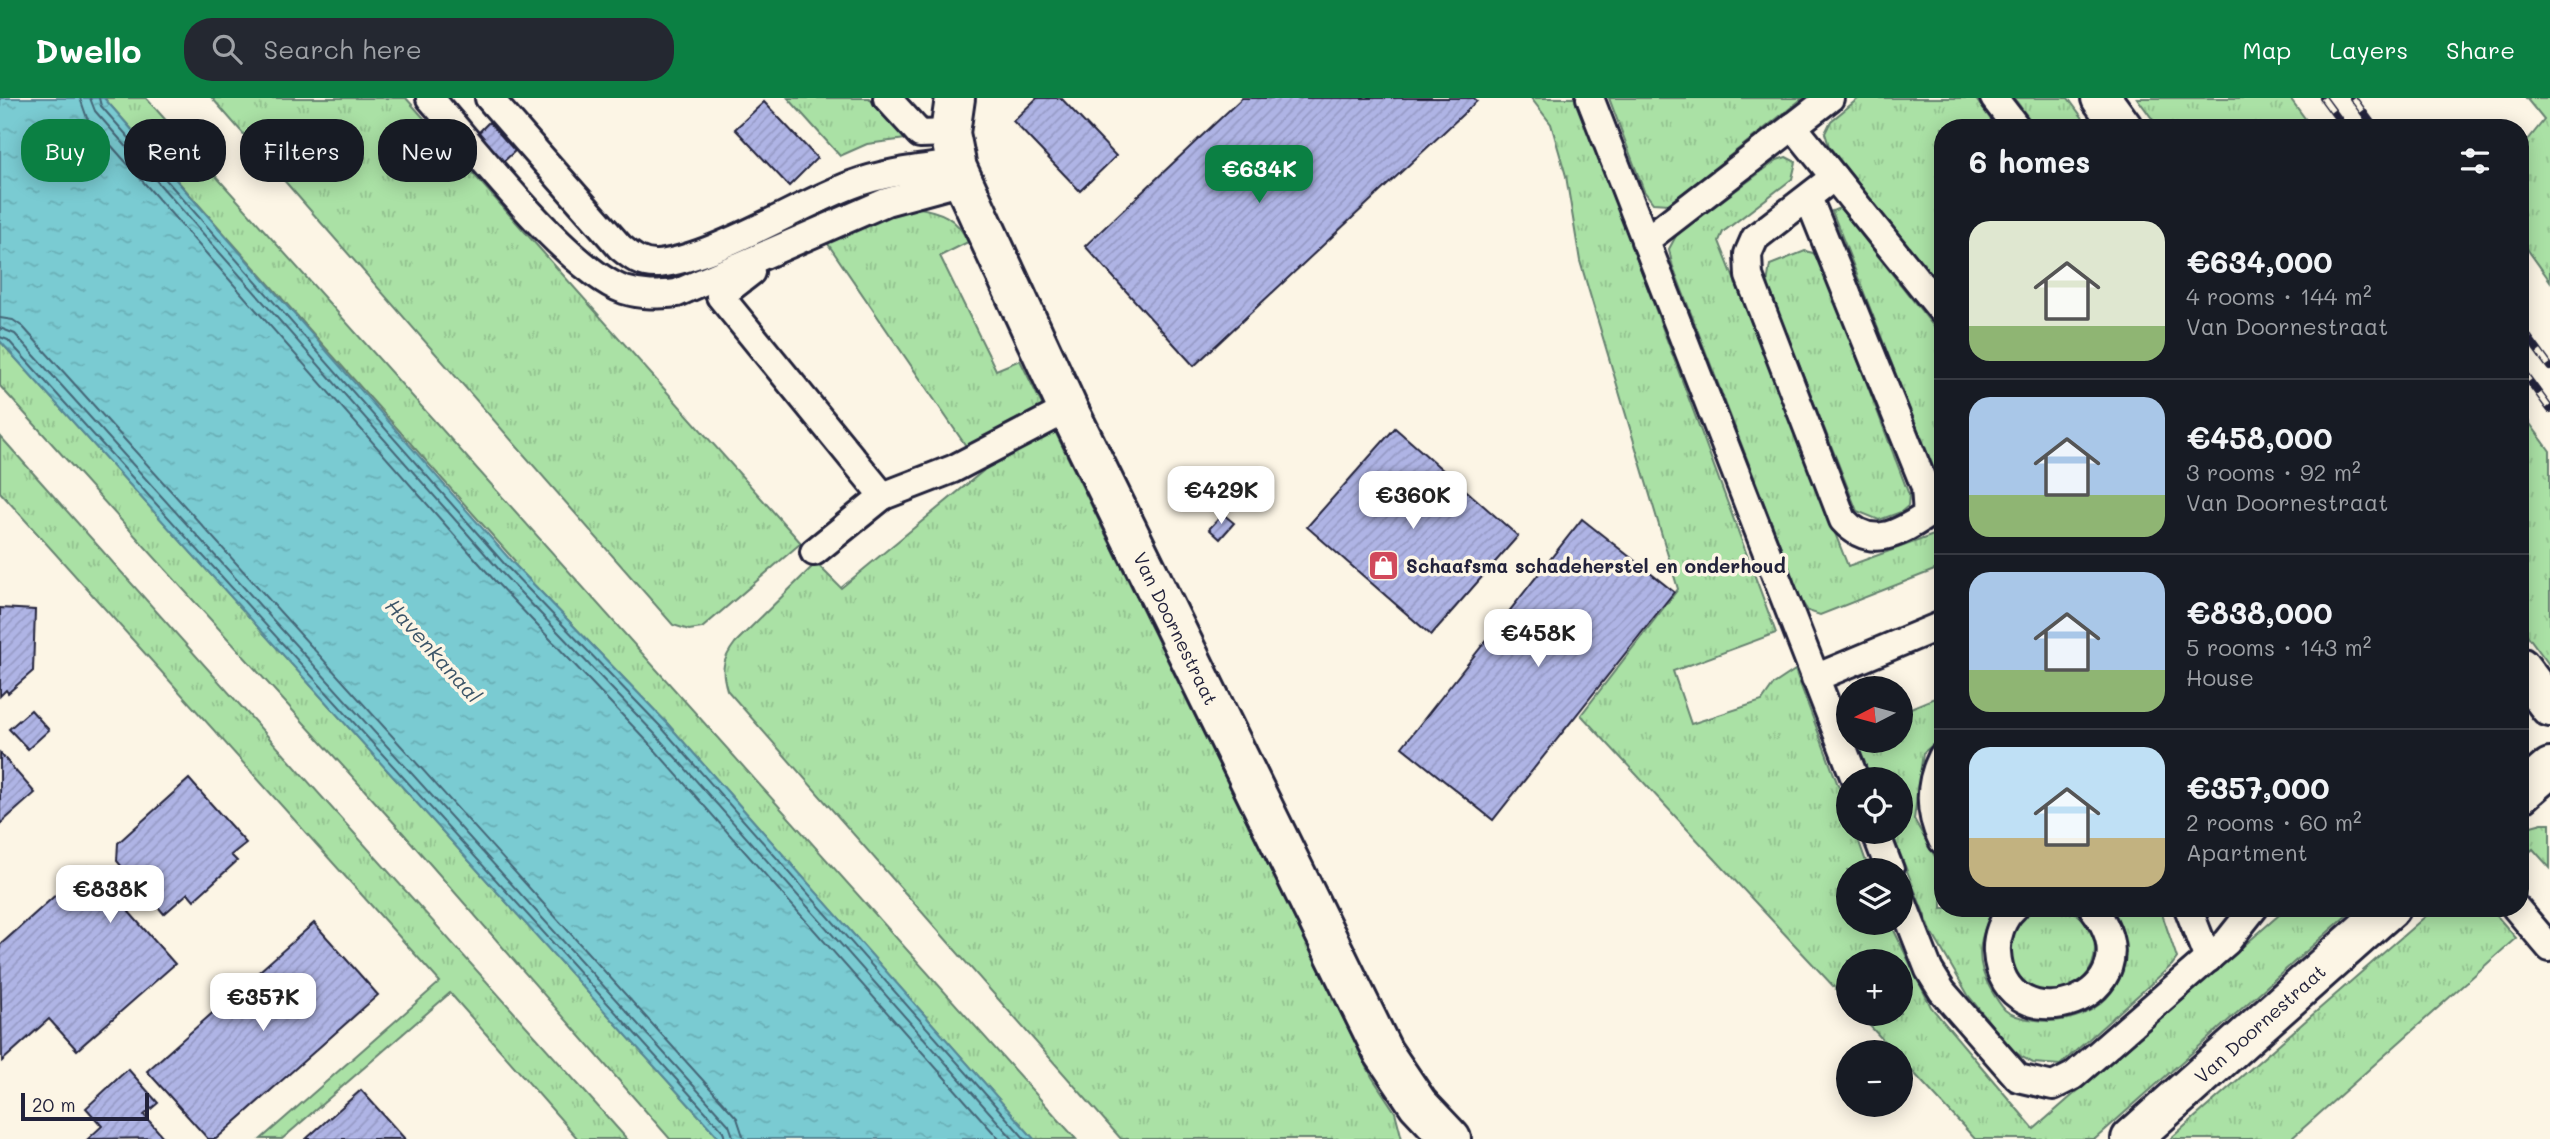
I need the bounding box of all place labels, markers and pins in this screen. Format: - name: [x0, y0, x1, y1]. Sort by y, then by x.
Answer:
- pin: €634K: [1210, 146, 1308, 205]
- pin: €429K: [1172, 466, 1270, 526]
- pin: €360K: [1364, 472, 1462, 531]
- shop icon: Schaafsma schadeherstel en onderhoud: [1366, 549, 1400, 583]
- place label: Schaafsma schadeherstel en onderhoud: [1406, 553, 1786, 578]
- pin: €458K: [1489, 610, 1587, 669]
- pin: €838K: [61, 866, 159, 925]
- pin: €357K: [214, 974, 312, 1033]

